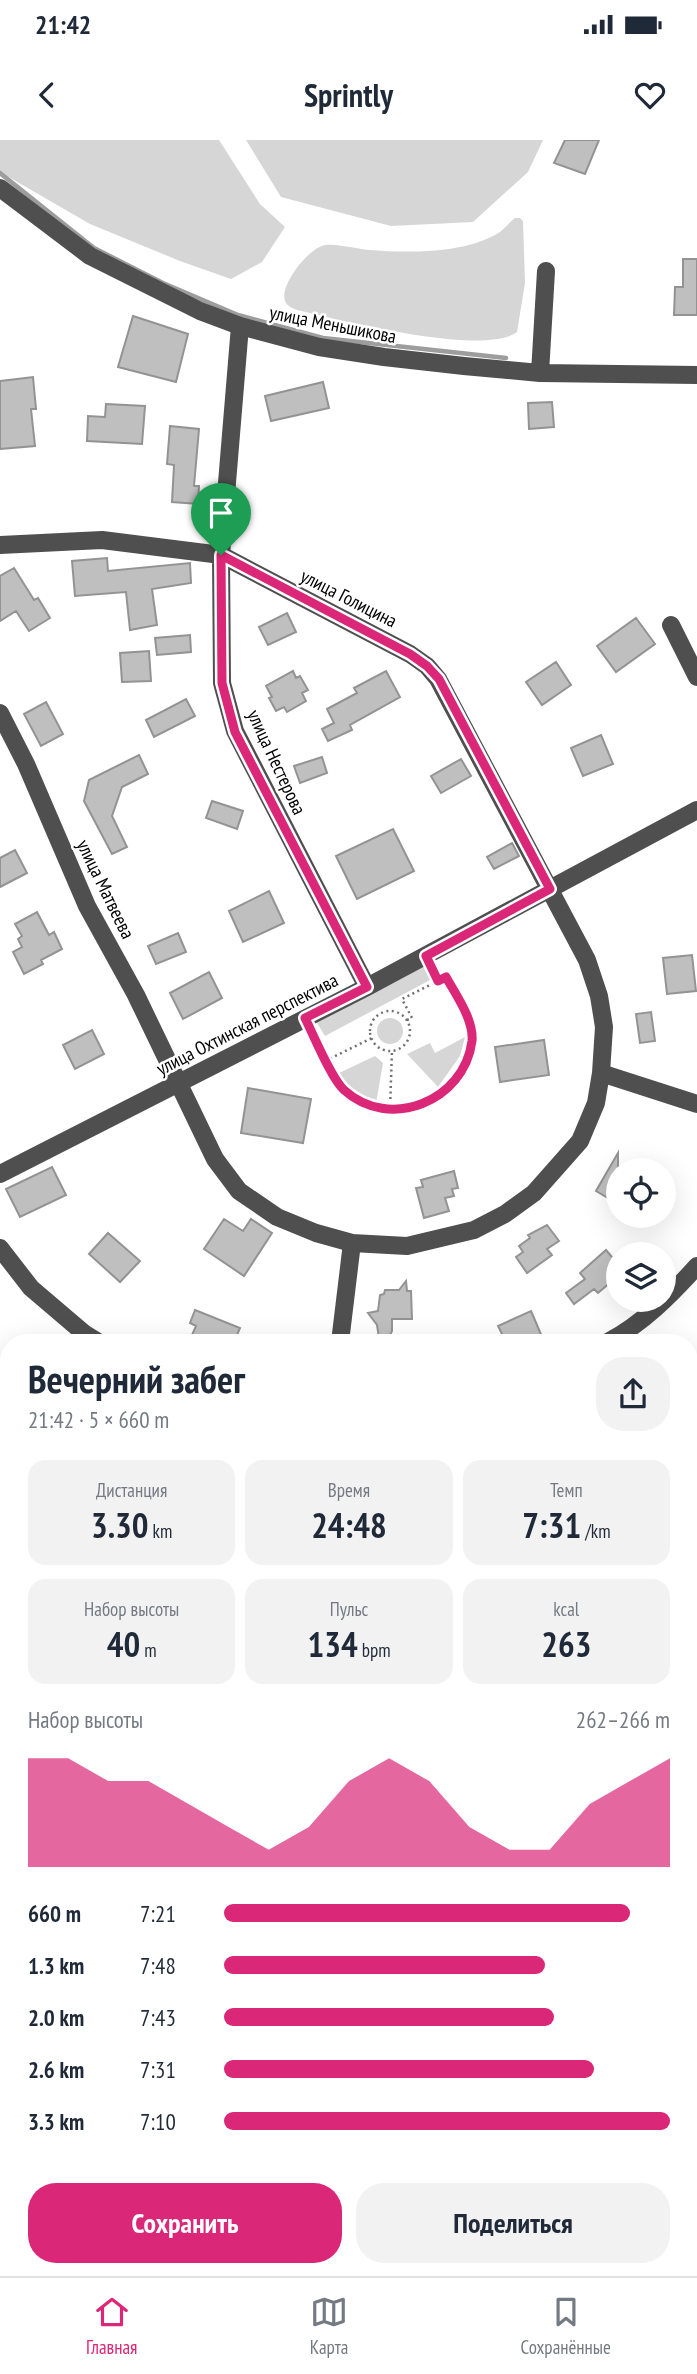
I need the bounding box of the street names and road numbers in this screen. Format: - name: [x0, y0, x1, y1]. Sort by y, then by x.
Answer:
- street label: улица Меньшикова: [268, 300, 398, 348]
- street label: улица Голицина: [297, 563, 401, 633]
- street label: улица Нестерова: [242, 706, 312, 818]
- street label: улица Матвеева: [72, 836, 140, 942]
- street label: улица Охтинская перспектива: [152, 968, 342, 1080]

